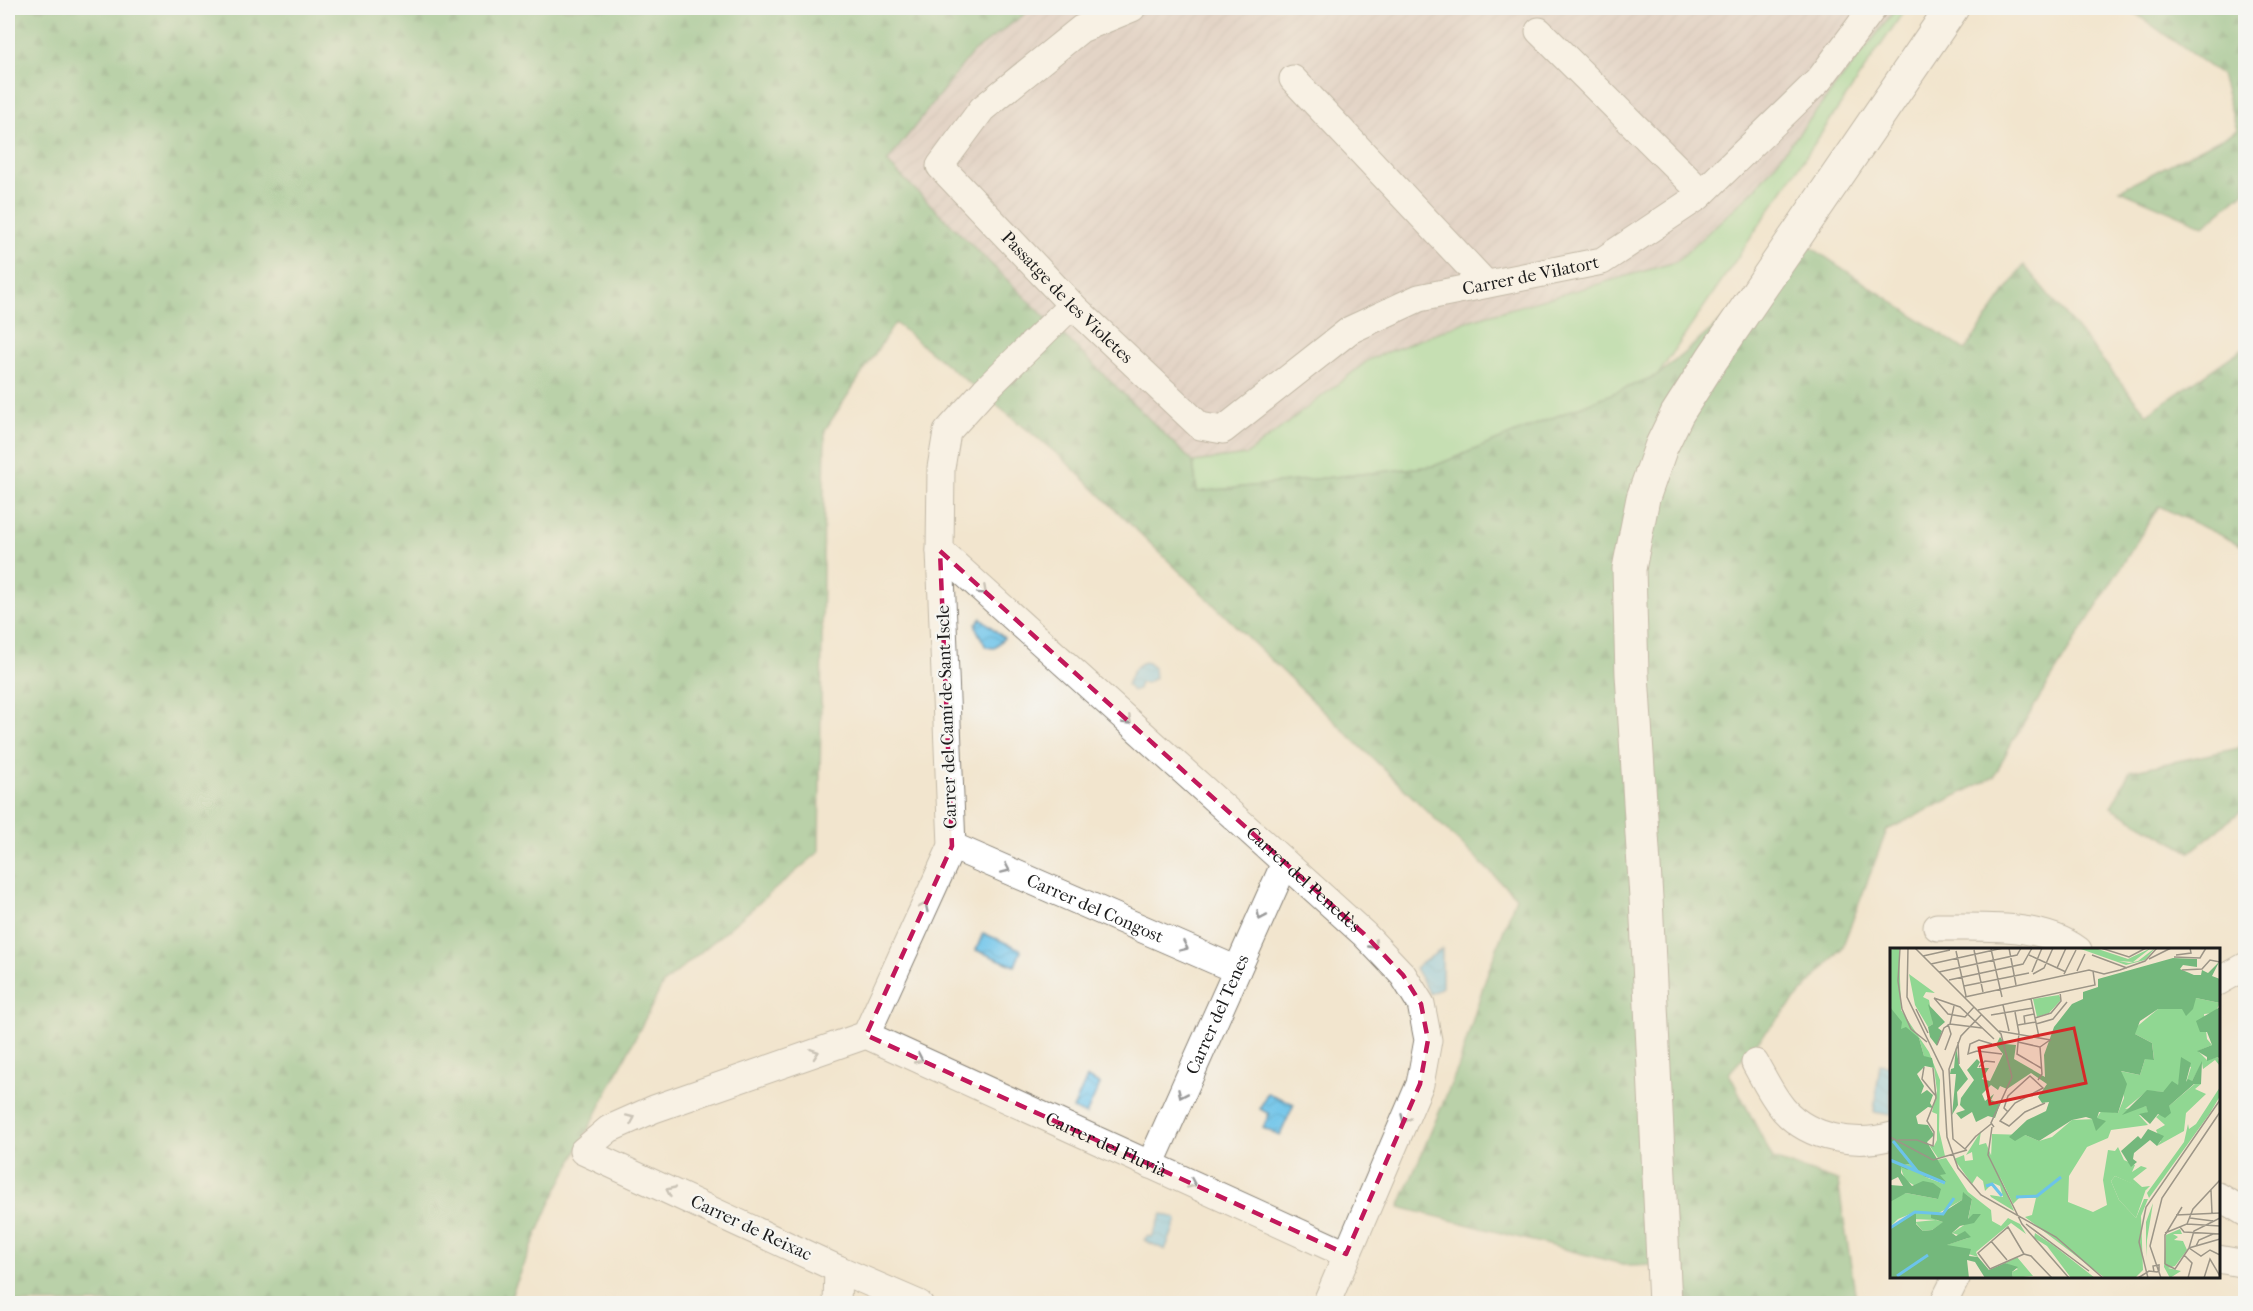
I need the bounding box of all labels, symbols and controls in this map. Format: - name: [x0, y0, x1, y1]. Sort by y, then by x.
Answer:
- street label: Passatge de les Violetes: [997, 227, 1138, 368]
- street label: Carrer de Vilatort: [1461, 251, 1601, 299]
- one-way arrow: [976, 583, 987, 594]
- street label: Carrer del Camí de Sant Iscle: [933, 605, 961, 829]
- one-way arrow: [1121, 714, 1132, 725]
- street label: Carrer del Penedès: [1242, 822, 1366, 937]
- one-way arrow: [999, 862, 1010, 874]
- street label: Carrer del Congost: [1023, 869, 1167, 947]
- one-way arrow: [917, 902, 929, 913]
- one-way arrow: [1256, 910, 1268, 921]
- one-way arrow: [1367, 938, 1378, 949]
- one-way arrow: [1178, 940, 1189, 952]
- inset map: [1890, 948, 2220, 1278]
- street label: Carrer del Tenes: [1181, 951, 1253, 1078]
- one-way arrow: [809, 1047, 819, 1060]
- one-way arrow: [913, 1052, 924, 1064]
- one-way arrow: [1177, 1088, 1189, 1099]
- street label: Carrer del Fluvià: [1042, 1108, 1171, 1182]
- one-way arrow: [1400, 1112, 1412, 1123]
- one-way arrow: [625, 1115, 636, 1127]
- one-way arrow: [1185, 1177, 1196, 1189]
- one-way arrow: [666, 1186, 677, 1198]
- street label: Carrer de Reixac: [687, 1191, 815, 1265]

